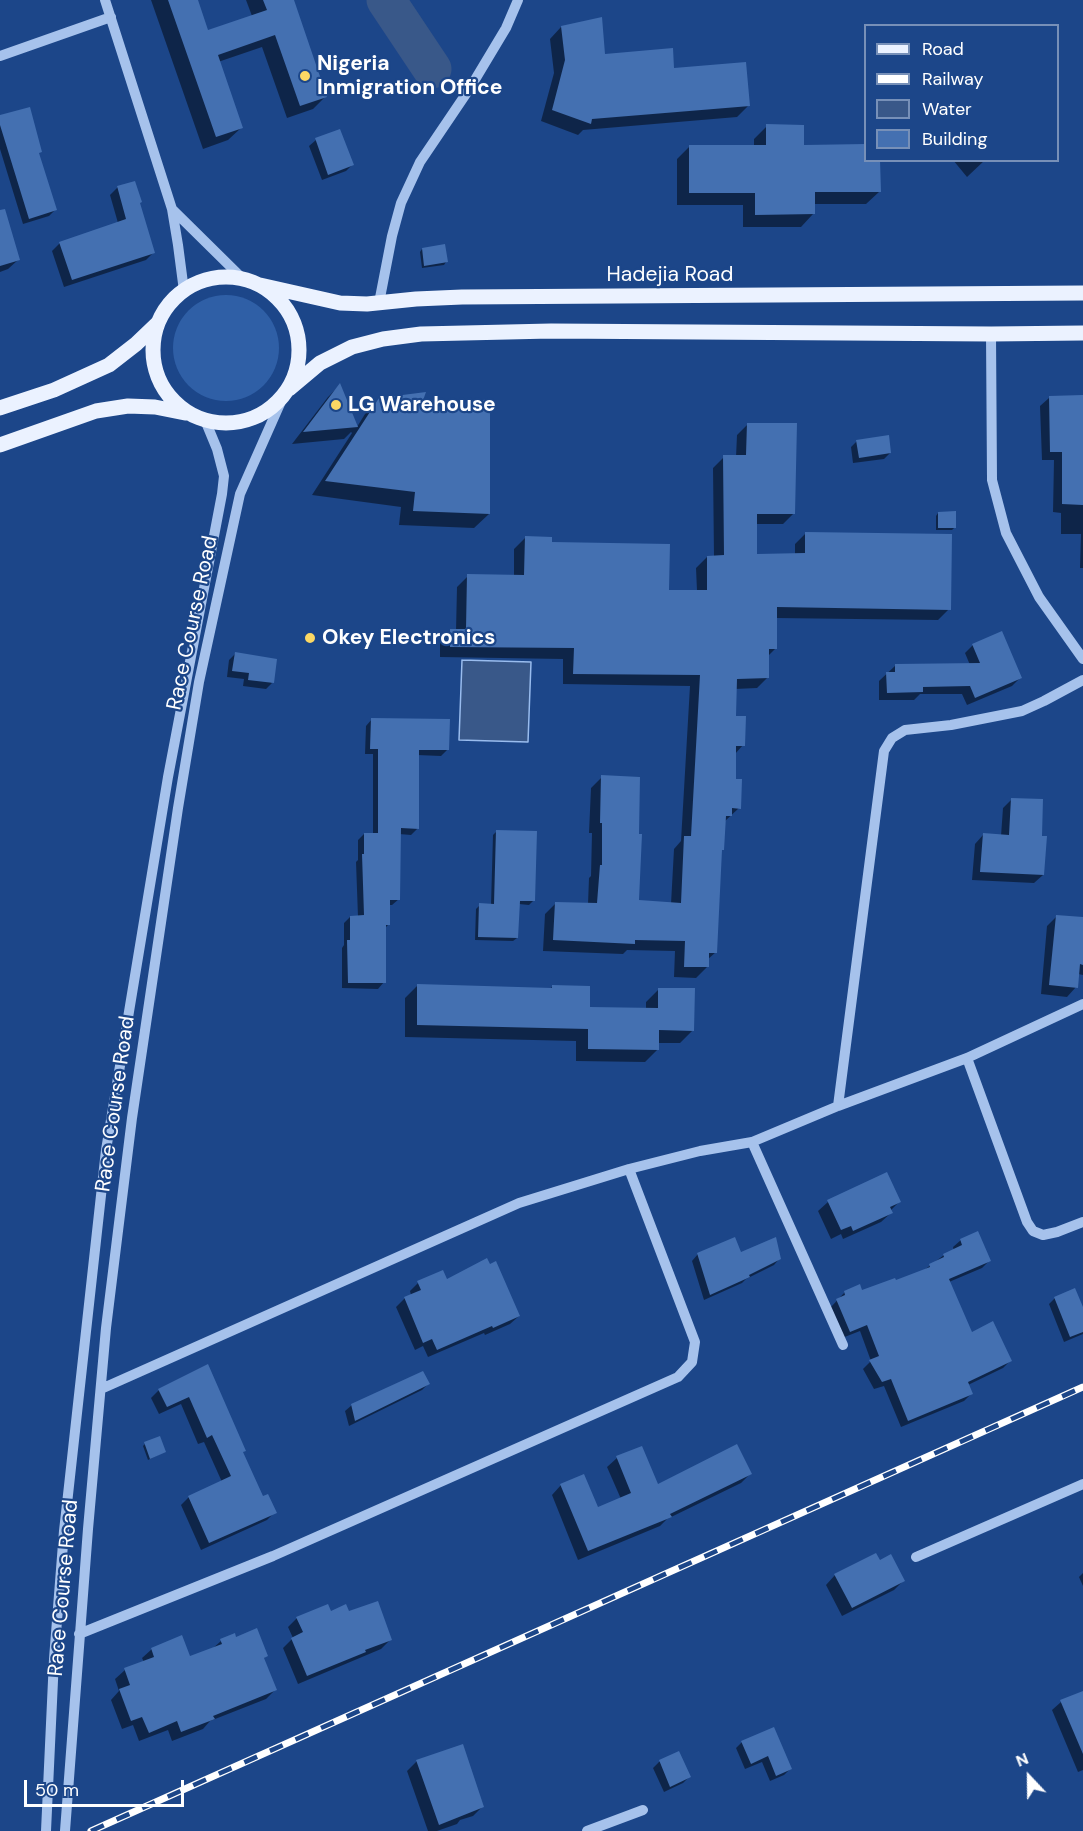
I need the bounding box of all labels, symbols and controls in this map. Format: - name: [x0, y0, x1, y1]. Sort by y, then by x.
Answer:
- legend: [864, 24, 1059, 162]
- text: Road: [922, 37, 964, 61]
- place label: Nigeria Inmigration Office: [317, 51, 502, 101]
- text: Railway: [922, 67, 984, 91]
- marker: Nigeria Inmigration Office: [298, 69, 312, 83]
- text: Water: [922, 97, 972, 121]
- text: Building: [922, 127, 987, 151]
- street label: Hadejia Road: [607, 262, 733, 288]
- place label: LG Warehouse: [348, 392, 496, 418]
- marker: LG Warehouse: [329, 398, 343, 412]
- street label: Race Course Road: [162, 534, 224, 712]
- place label: Okey Electronics: [322, 625, 496, 651]
- marker: Okey Electronics: [303, 631, 317, 645]
- street label: Race Course Road: [91, 1014, 141, 1194]
- street label: Race Course Road: [44, 1499, 84, 1677]
- north arrow: [999, 1747, 1059, 1807]
- text: N: [1013, 1748, 1031, 1772]
- scale bar: [27, 1768, 188, 1806]
- text: 50 m: [35, 1778, 79, 1802]

